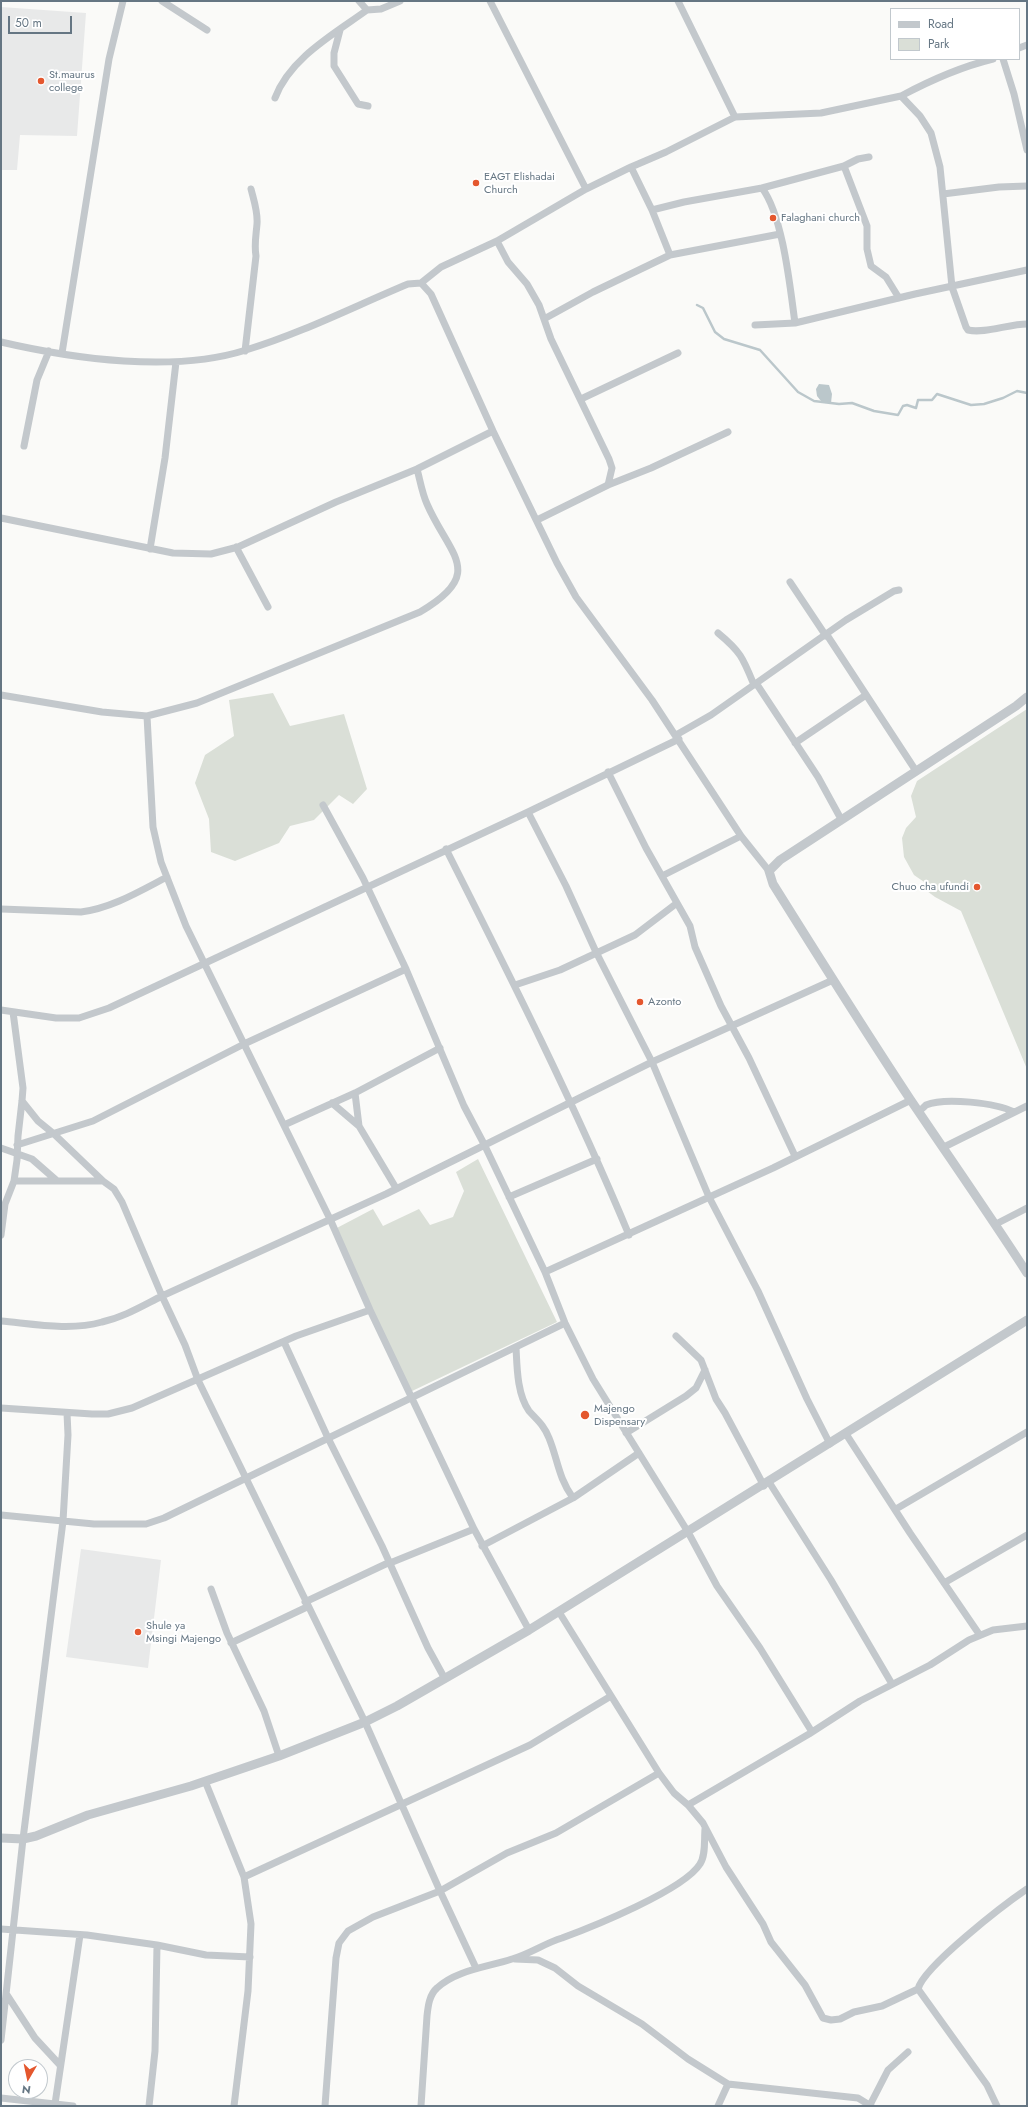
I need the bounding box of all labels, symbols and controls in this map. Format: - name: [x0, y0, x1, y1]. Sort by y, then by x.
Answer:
- scale bar: [10, 8, 74, 34]
- legend: [890, 8, 1020, 60]
- text: 50 m: [15, 14, 42, 32]
- text: Road: [928, 15, 954, 33]
- text: Park: [928, 35, 949, 53]
- place label: St.maurus college: [49, 68, 95, 94]
- marker: St.maurus college: [36, 76, 46, 86]
- place label: EAGT Elishadai Church: [484, 170, 555, 196]
- marker: EAGT Elishadai Church: [471, 178, 481, 188]
- place label: Falaghani church: [781, 211, 860, 225]
- marker: Falaghani church: [768, 213, 778, 223]
- place label: Chuo cha ufundi: [891, 880, 969, 894]
- marker: Chuo cha ufundi: [972, 882, 982, 892]
- place label: Azonto: [648, 995, 681, 1009]
- marker: Azonto: [635, 997, 645, 1007]
- place label: Majengo Dispensary: [594, 1402, 645, 1428]
- marker: Majengo Dispensary: [579, 1409, 591, 1421]
- place label: Shule ya Msingi Majengo: [146, 1619, 221, 1645]
- marker: Shule ya Msingi Majengo: [133, 1627, 143, 1637]
- north arrow: [8, 2059, 48, 2099]
- text: N: [21, 2081, 32, 2098]

